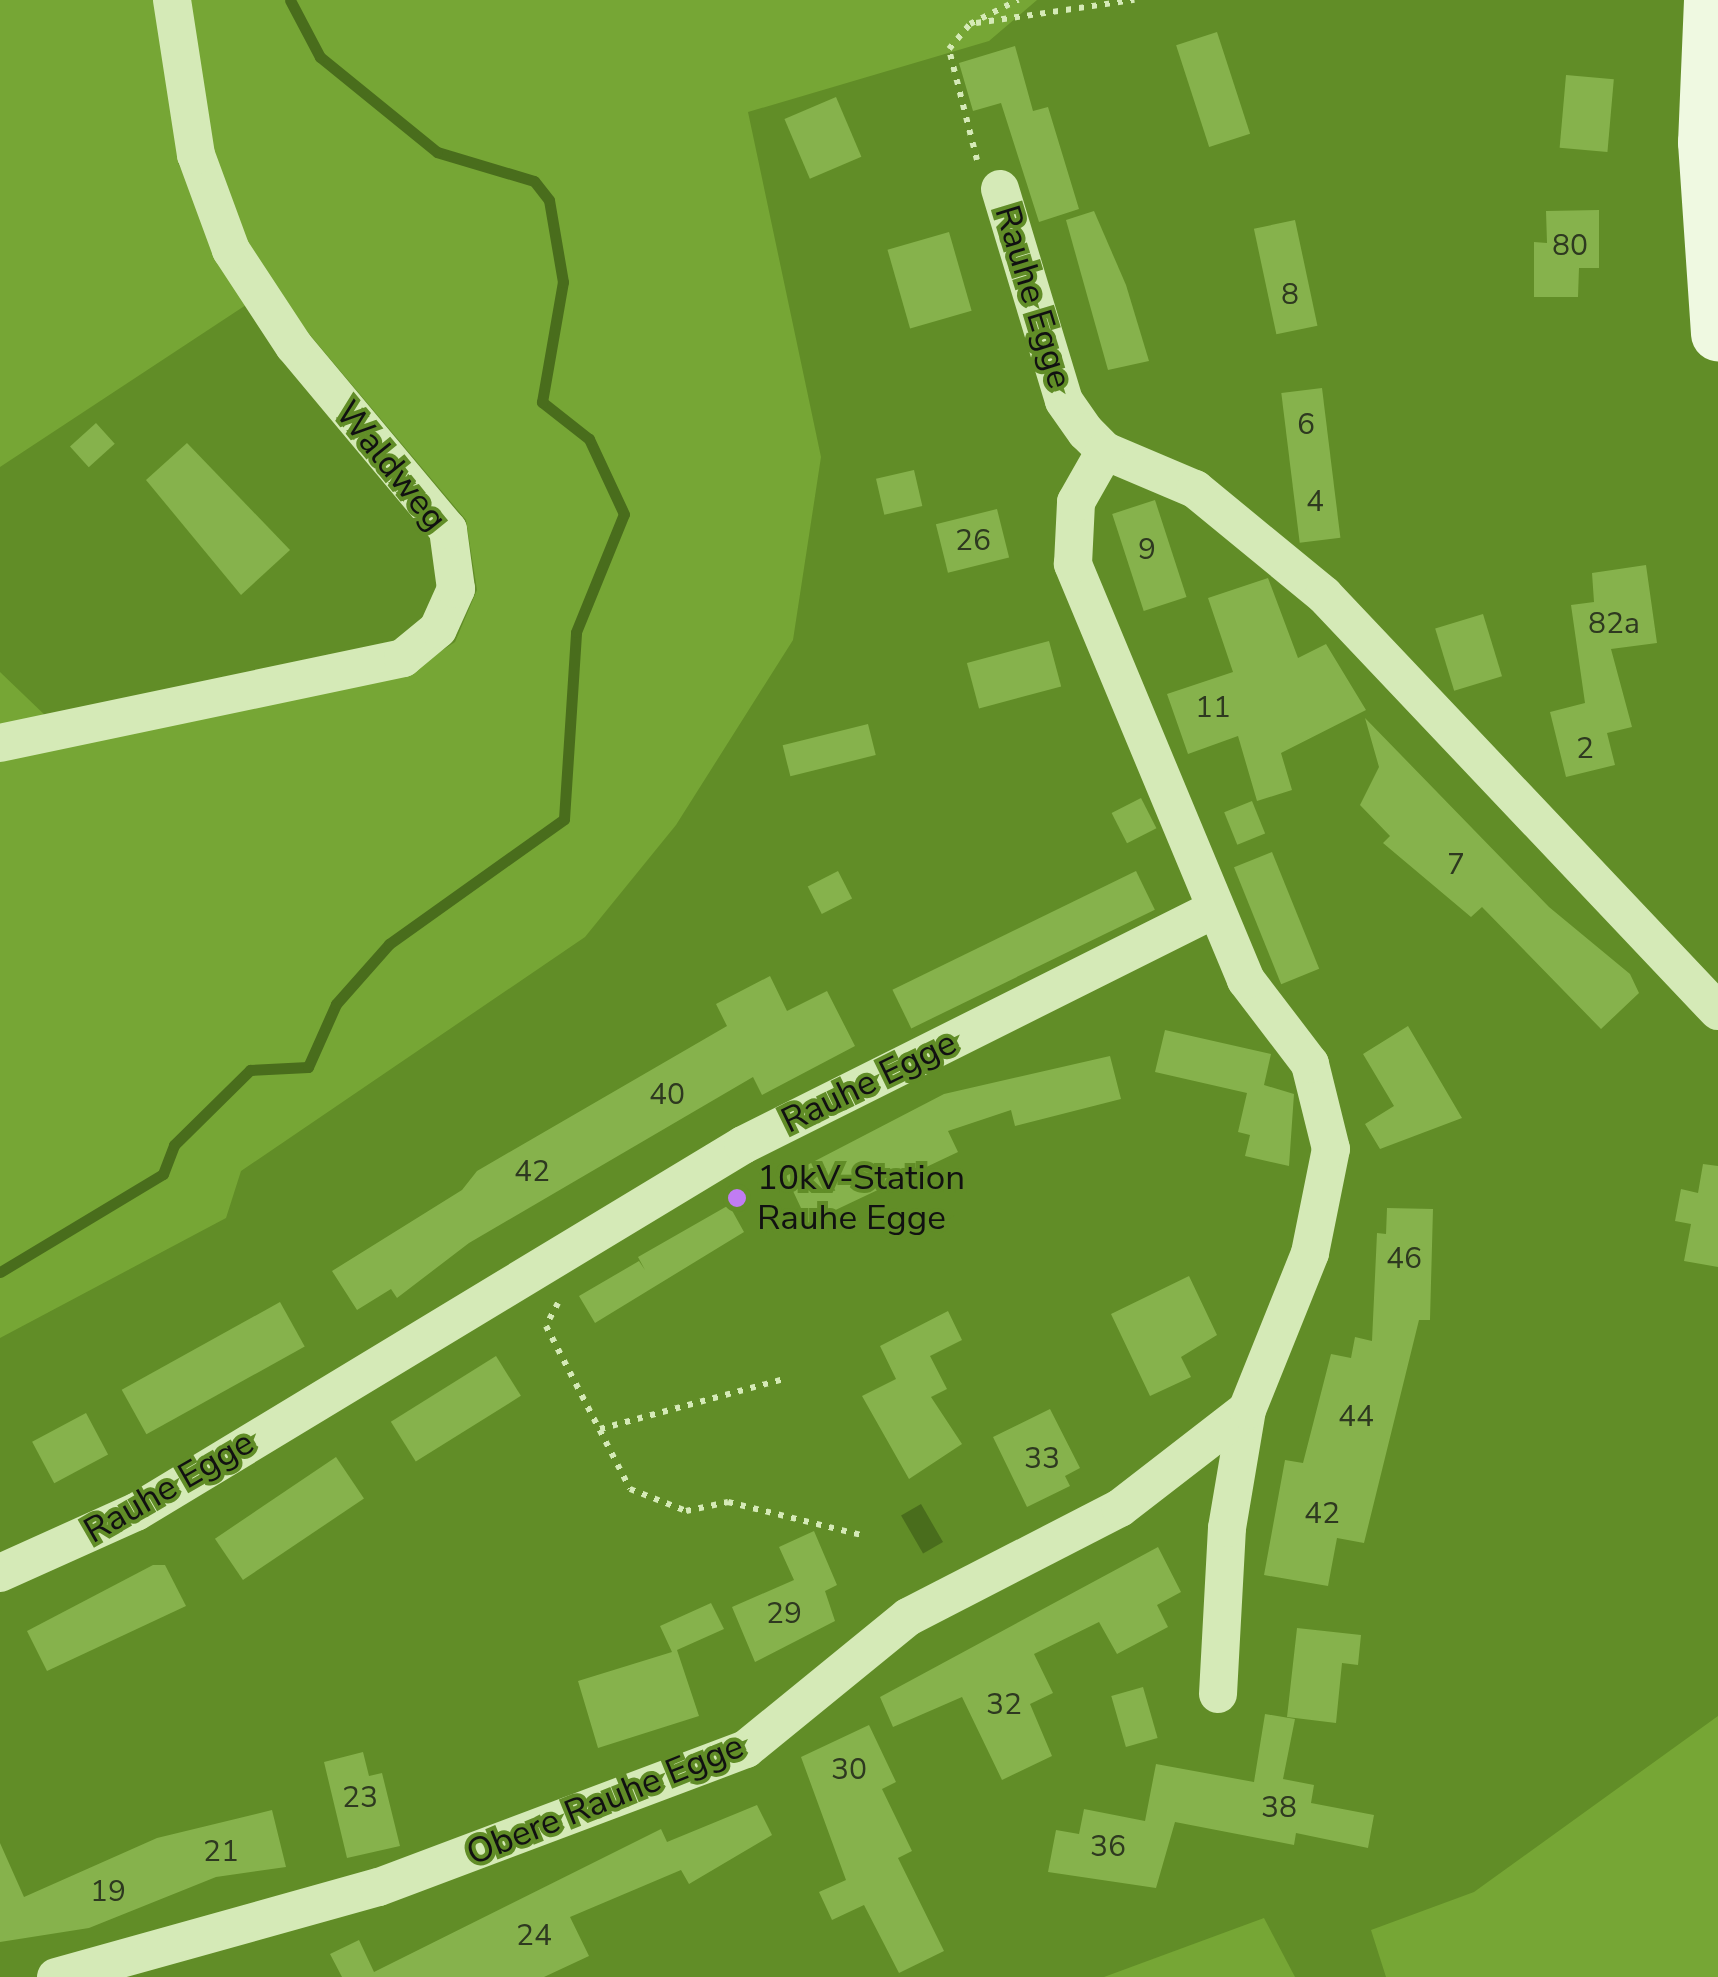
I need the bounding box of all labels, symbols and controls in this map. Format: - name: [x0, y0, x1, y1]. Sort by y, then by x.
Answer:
- street label: Rauhe Egge: [985, 201, 1081, 393]
- house number: 80: [1552, 228, 1588, 264]
- house number: 8: [1281, 277, 1299, 313]
- street label: Waldweg: [326, 393, 456, 539]
- house number: 6: [1297, 407, 1315, 443]
- house number: 4: [1306, 484, 1324, 520]
- house number: 26: [955, 523, 991, 559]
- house number: 9: [1138, 532, 1156, 568]
- house number: 82a: [1588, 606, 1640, 642]
- house number: 11: [1195, 690, 1231, 726]
- house number: 2: [1576, 731, 1594, 767]
- house number: 7: [1447, 847, 1465, 883]
- street label: Rauhe Egge: [775, 1022, 963, 1142]
- house number: 40: [649, 1077, 685, 1113]
- house number: 42: [514, 1154, 550, 1190]
- place label: 10kV-Station Rauhe Egge: [757, 1157, 965, 1239]
- marker: 10kV-Station Rauhe Egge: [726, 1187, 748, 1209]
- house number: 46: [1386, 1241, 1422, 1277]
- house number: 44: [1338, 1399, 1374, 1435]
- street label: Rauhe Egge: [77, 1422, 261, 1552]
- house number: 33: [1024, 1441, 1060, 1477]
- house number: 42: [1304, 1496, 1340, 1532]
- house number: 29: [766, 1596, 802, 1632]
- house number: 32: [986, 1687, 1022, 1723]
- street label: Obere Rauhe Egge: [461, 1725, 749, 1875]
- house number: 30: [831, 1752, 867, 1788]
- house number: 23: [342, 1780, 378, 1816]
- house number: 38: [1261, 1790, 1297, 1826]
- house number: 36: [1090, 1829, 1126, 1865]
- house number: 21: [203, 1834, 239, 1870]
- house number: 19: [90, 1874, 126, 1910]
- house number: 24: [516, 1918, 552, 1954]

